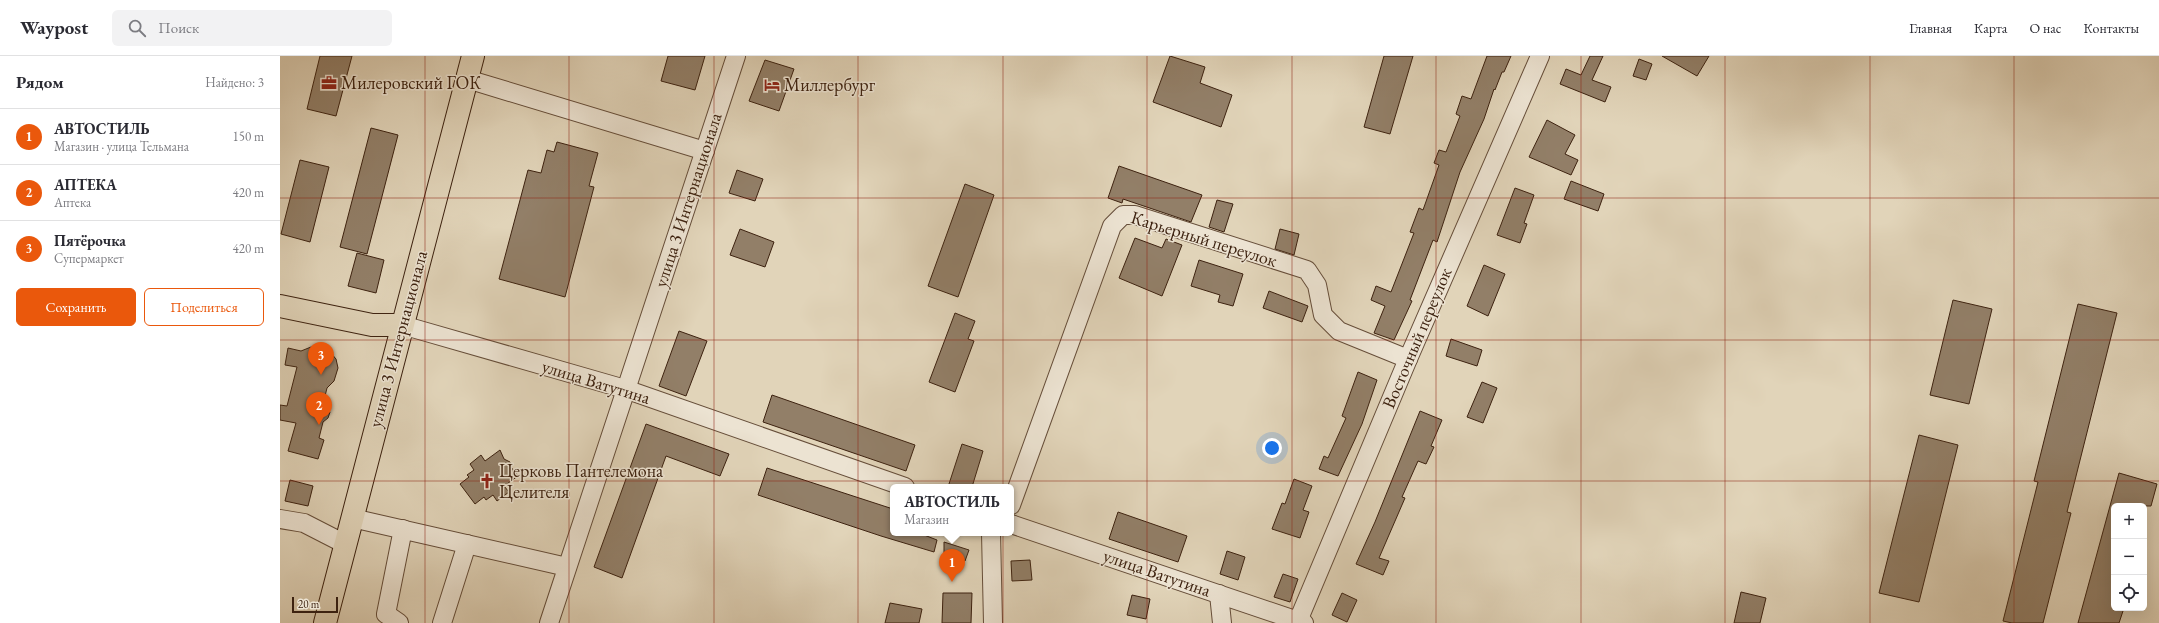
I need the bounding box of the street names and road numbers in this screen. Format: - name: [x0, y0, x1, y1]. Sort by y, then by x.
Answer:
- street label: улица 3 Интернационала: [648, 109, 727, 290]
- street label: Карьерный переулок: [1128, 205, 1280, 272]
- street label: улица 3 Интернационала: [363, 247, 432, 430]
- street label: Восточный переулок: [1377, 264, 1457, 412]
- street label: улица Ватутина: [539, 354, 654, 409]
- street label: улица Ватутина: [1100, 543, 1215, 602]

